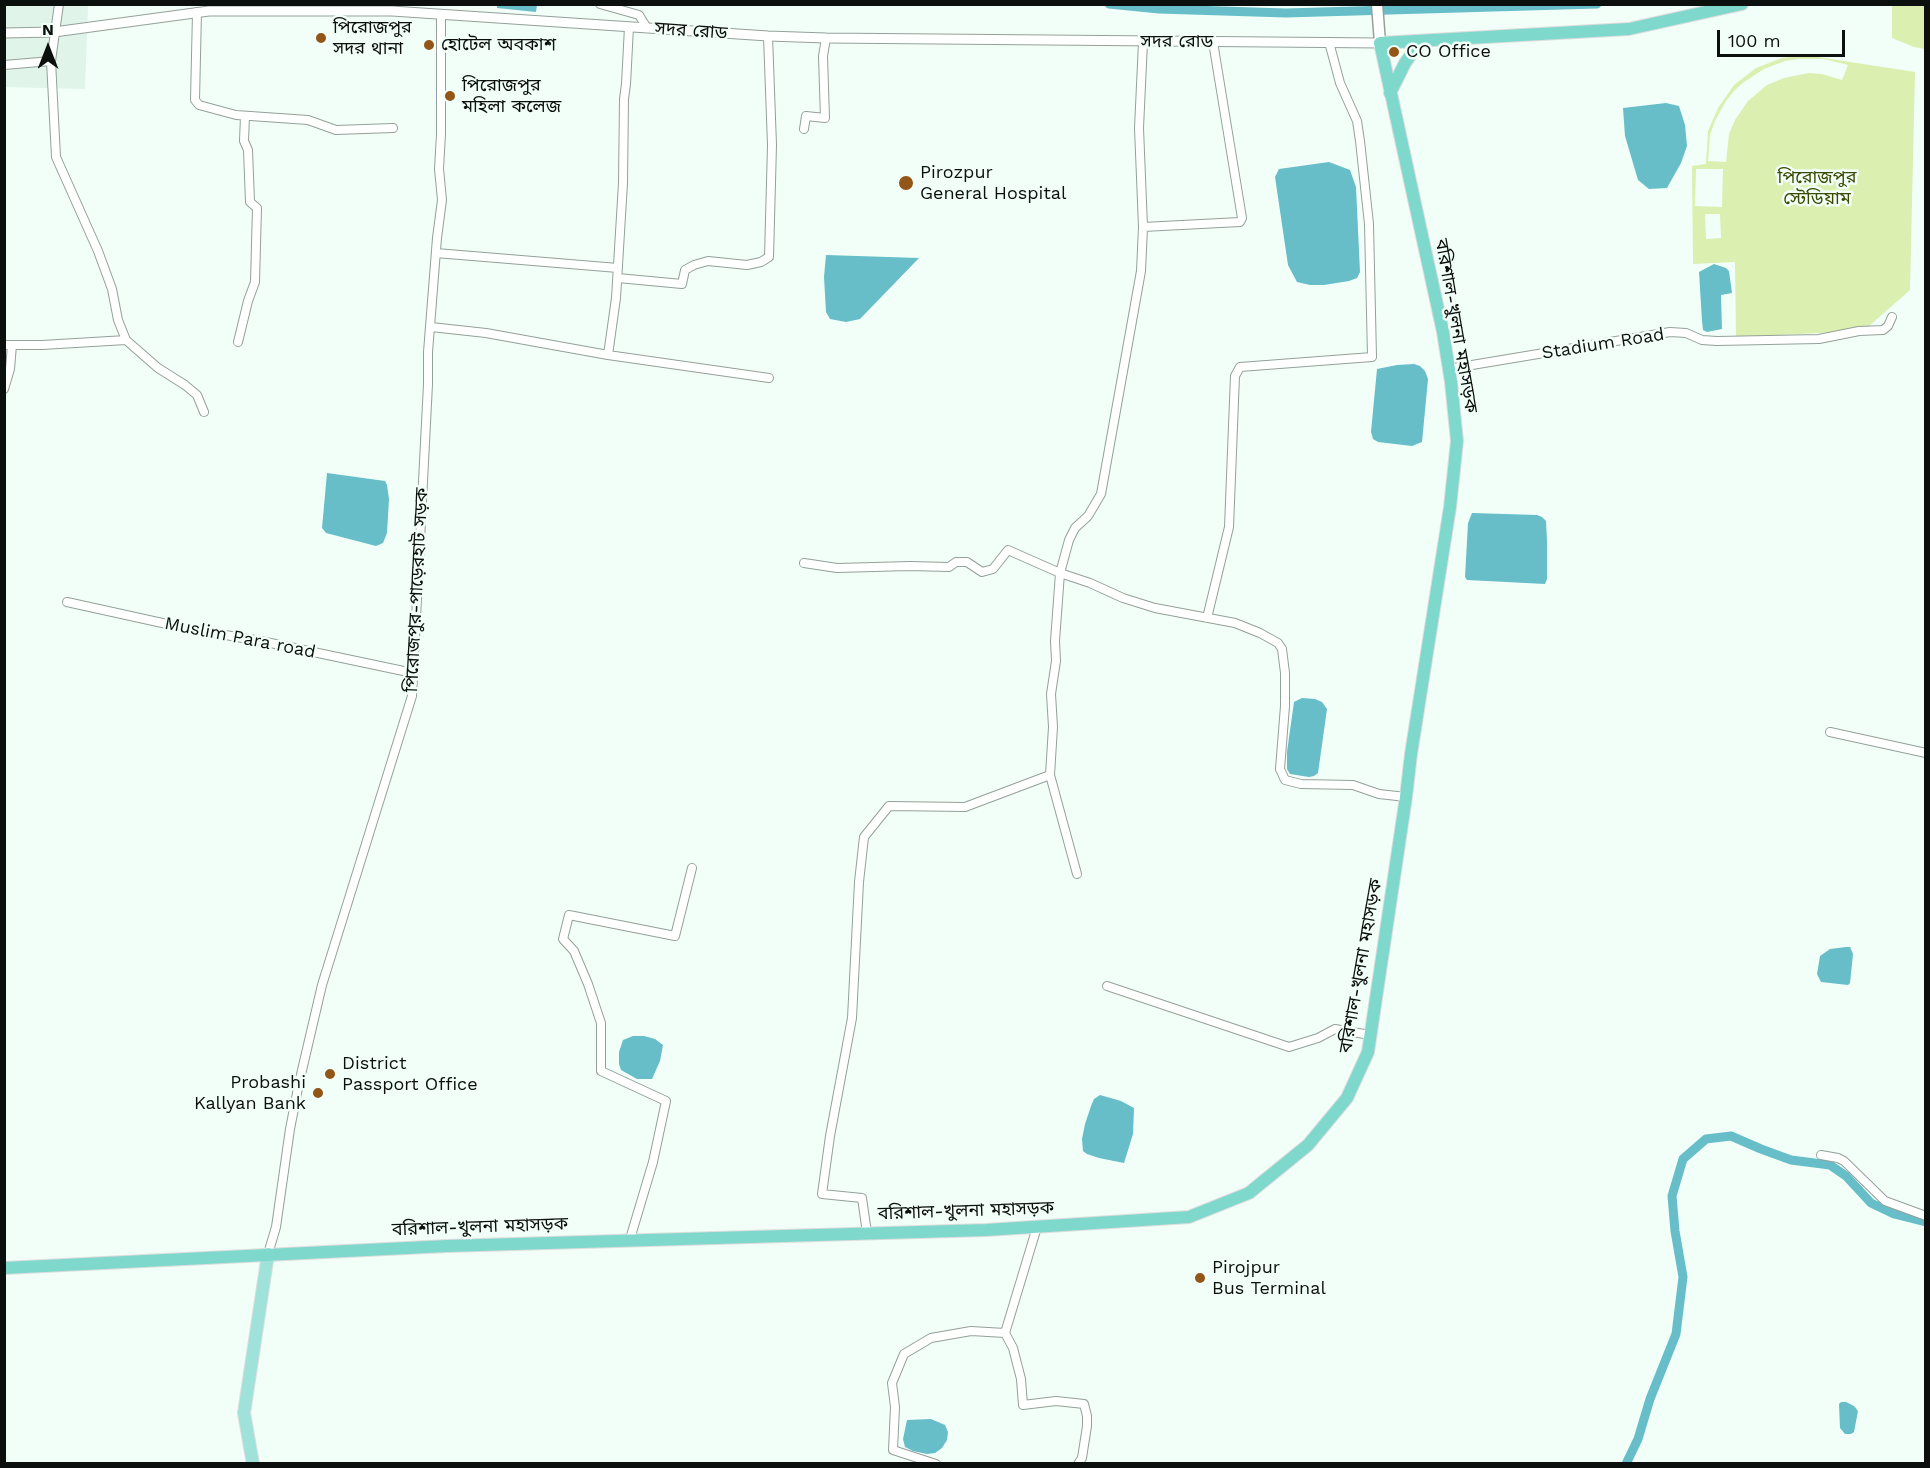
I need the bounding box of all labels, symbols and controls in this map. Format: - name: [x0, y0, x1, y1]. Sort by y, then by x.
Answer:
- place label: পিরোজপুর সদর থানা: [333, 17, 412, 60]
- north arrow: [18, 18, 78, 78]
- street label: সদর রোড: [654, 18, 728, 44]
- scale bar: [1720, 18, 1848, 56]
- text: N: [42, 20, 54, 39]
- text: 100 m: [1728, 30, 1781, 51]
- marker: পিরোজপুর সদর থানা: [314, 31, 328, 45]
- street label: সদর রোড: [1141, 31, 1213, 53]
- place label: হোটেল অবকাশ: [441, 34, 556, 56]
- marker: হোটেল অবকাশ: [422, 38, 436, 52]
- place label: CO Office: [1406, 41, 1491, 63]
- marker: CO Office: [1387, 45, 1401, 59]
- place label: পিরোজপুর মহিলা কলেজ: [462, 75, 561, 118]
- marker: পিরোজপুর মহিলা কলেজ: [443, 89, 457, 103]
- place label: Pirozpur General Hospital: [920, 162, 1067, 204]
- park label: পিরোজপুর স্টেডিয়াম: [1778, 167, 1856, 210]
- marker: Pirozpur General Hospital: [897, 174, 915, 192]
- street label: বরিশাল-খুলনা মহাসড়ক: [1430, 237, 1482, 415]
- street label: Stadium Road: [1540, 324, 1666, 364]
- street label: পিরোজপুর-পাড়েরহাট সড়ক: [401, 487, 433, 693]
- street label: Muslim Para road: [163, 613, 317, 663]
- street label: বরিশাল-খুলনা মহাসড়ক: [1335, 877, 1387, 1055]
- place label: District Passport Office: [342, 1053, 478, 1096]
- marker: District Passport Office: [323, 1067, 337, 1081]
- place label: Probashi Kallyan Bank: [194, 1072, 306, 1114]
- marker: Probashi Kallyan Bank: [311, 1086, 325, 1100]
- street label: বরিশাল-খুলনা মহাসড়ক: [877, 1197, 1055, 1225]
- street label: বরিশাল-খুলনা মহাসড়ক: [391, 1213, 569, 1241]
- place label: Pirojpur Bus Terminal: [1212, 1257, 1326, 1300]
- marker: Pirojpur Bus Terminal: [1193, 1271, 1207, 1285]

